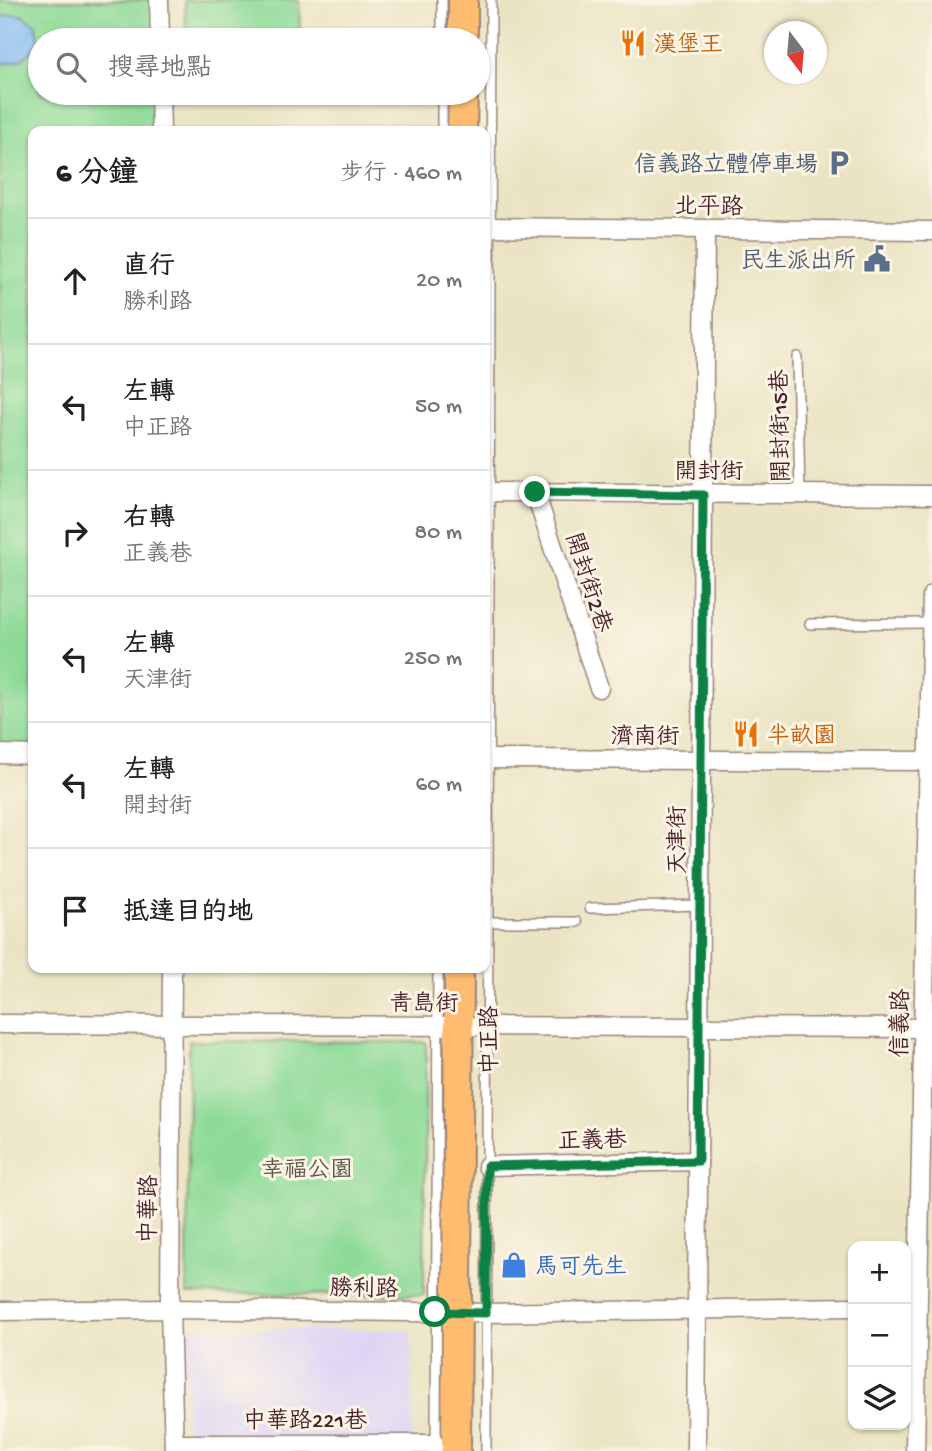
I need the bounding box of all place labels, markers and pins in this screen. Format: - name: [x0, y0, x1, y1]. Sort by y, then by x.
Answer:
- restaurant icon: 漢堡王: [618, 28, 648, 58]
- place label: 漢堡王: [654, 32, 723, 60]
- parking icon: 信義路立體停車場: [824, 148, 854, 178]
- place label: 信義路立體停車場: [634, 151, 818, 180]
- public building icon: 民生派出所: [862, 244, 892, 274]
- place label: 民生派出所: [741, 248, 856, 276]
- restaurant icon: 半畝園: [731, 719, 761, 749]
- place label: 半畝園: [767, 723, 836, 751]
- shop icon: 馬可先生: [499, 1250, 529, 1280]
- place label: 馬可先生: [535, 1254, 627, 1282]

